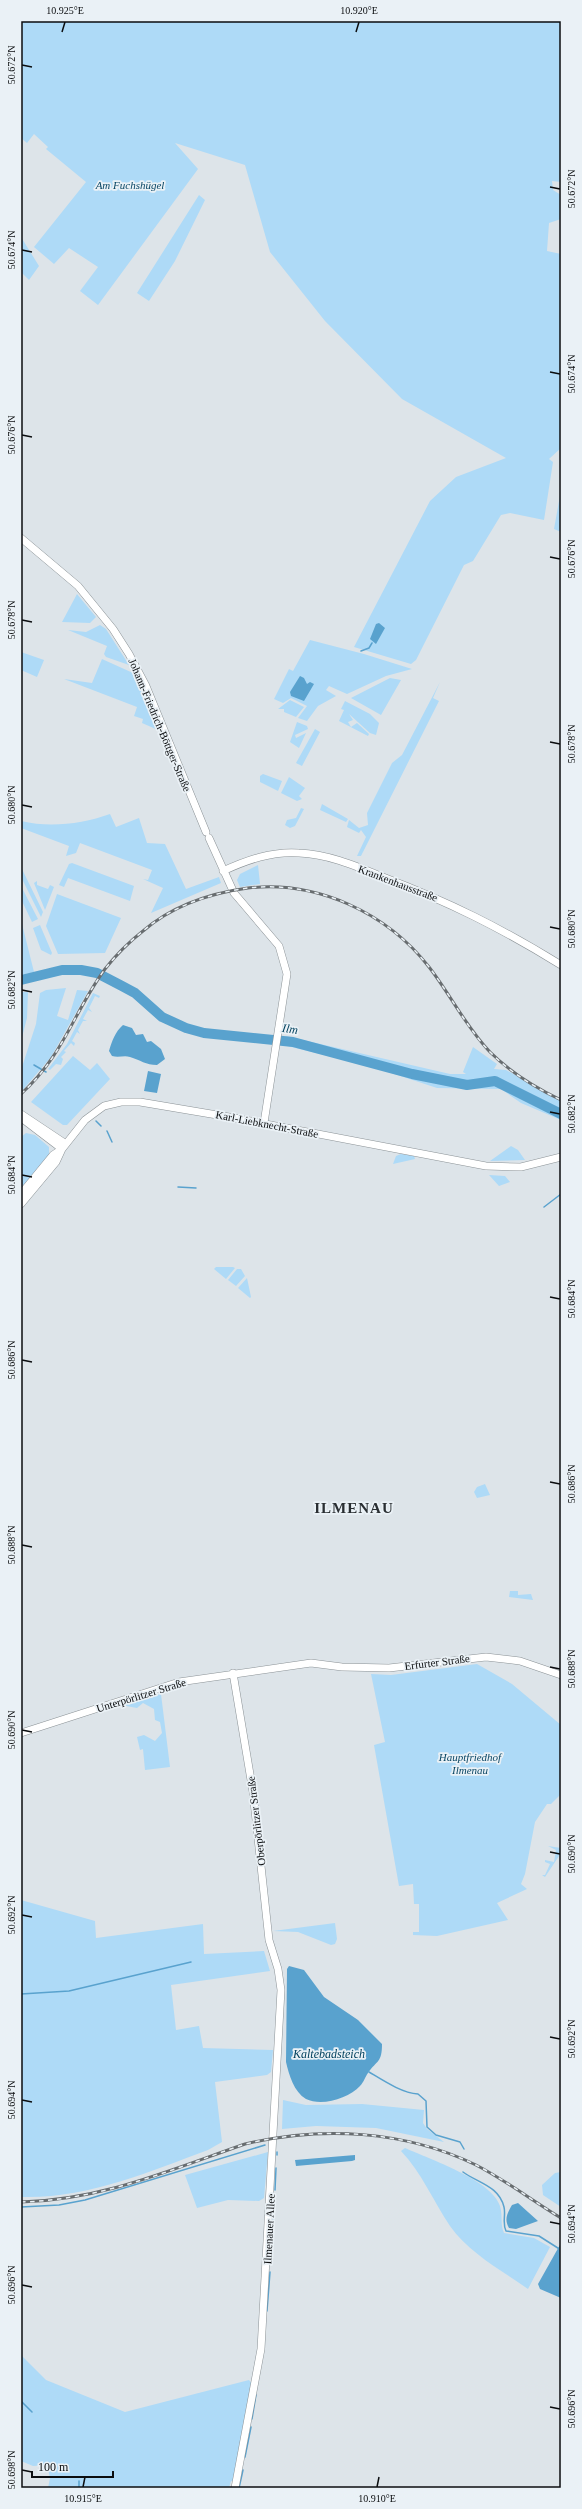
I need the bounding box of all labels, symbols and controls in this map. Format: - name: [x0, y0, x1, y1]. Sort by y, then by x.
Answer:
- text: 10.925°E: [46, 5, 84, 16]
- text: 10.920°E: [340, 5, 378, 16]
- text: 50.672°N: [6, 46, 17, 84]
- text: 50.672°N: [566, 170, 577, 208]
- park label: Am Fuchshügel: [95, 179, 164, 191]
- text: 50.674°N: [6, 231, 17, 269]
- text: 50.674°N: [566, 355, 577, 393]
- text: 50.676°N: [6, 416, 17, 454]
- text: 50.676°N: [566, 540, 577, 578]
- text: 50.678°N: [6, 601, 17, 639]
- street label: Johann-Friedrich-Böttger-Straße: [126, 657, 194, 793]
- text: 50.678°N: [566, 725, 577, 763]
- text: 50.680°N: [6, 786, 17, 824]
- street label: Krankenhausstraße: [356, 862, 440, 904]
- text: 50.680°N: [566, 910, 577, 948]
- text: 50.682°N: [6, 971, 17, 1009]
- water label: Ilm: [280, 1021, 299, 1037]
- text: 50.682°N: [566, 1095, 577, 1133]
- street label: Karl-Liebknecht-Straße: [215, 1108, 320, 1140]
- text: 50.684°N: [6, 1156, 17, 1194]
- text: 50.684°N: [566, 1280, 577, 1318]
- text: 50.686°N: [6, 1341, 17, 1379]
- text: 50.686°N: [566, 1465, 577, 1503]
- district label: ILMENAU: [314, 1500, 394, 1516]
- text: 50.688°N: [6, 1526, 17, 1564]
- text: 50.688°N: [566, 1650, 577, 1688]
- street label: Erfurter Straße: [404, 1652, 470, 1672]
- street label: Unterpörlitzer Straße: [95, 1676, 187, 1714]
- text: 50.690°N: [6, 1711, 17, 1749]
- park label: Hauptfriedhof Ilmenau: [438, 1751, 503, 1776]
- street label: Oberpörlitzer Straße: [245, 1775, 267, 1866]
- text: 50.690°N: [566, 1835, 577, 1873]
- text: 50.692°N: [6, 1896, 17, 1934]
- text: 50.692°N: [566, 2020, 577, 2058]
- water label: Kaltebadsteich: [292, 2047, 365, 2061]
- text: 50.694°N: [6, 2081, 17, 2119]
- street label: Ilmenauer Allee: [261, 2193, 277, 2265]
- text: 50.694°N: [566, 2205, 577, 2243]
- text: 50.696°N: [6, 2266, 17, 2304]
- text: 50.696°N: [566, 2390, 577, 2428]
- text: 50.698°N: [6, 2451, 17, 2489]
- scale bar: [32, 2453, 113, 2479]
- text: 100 m: [38, 2460, 69, 2474]
- text: 10.915°E: [64, 2493, 102, 2504]
- text: 10.910°E: [358, 2493, 396, 2504]

